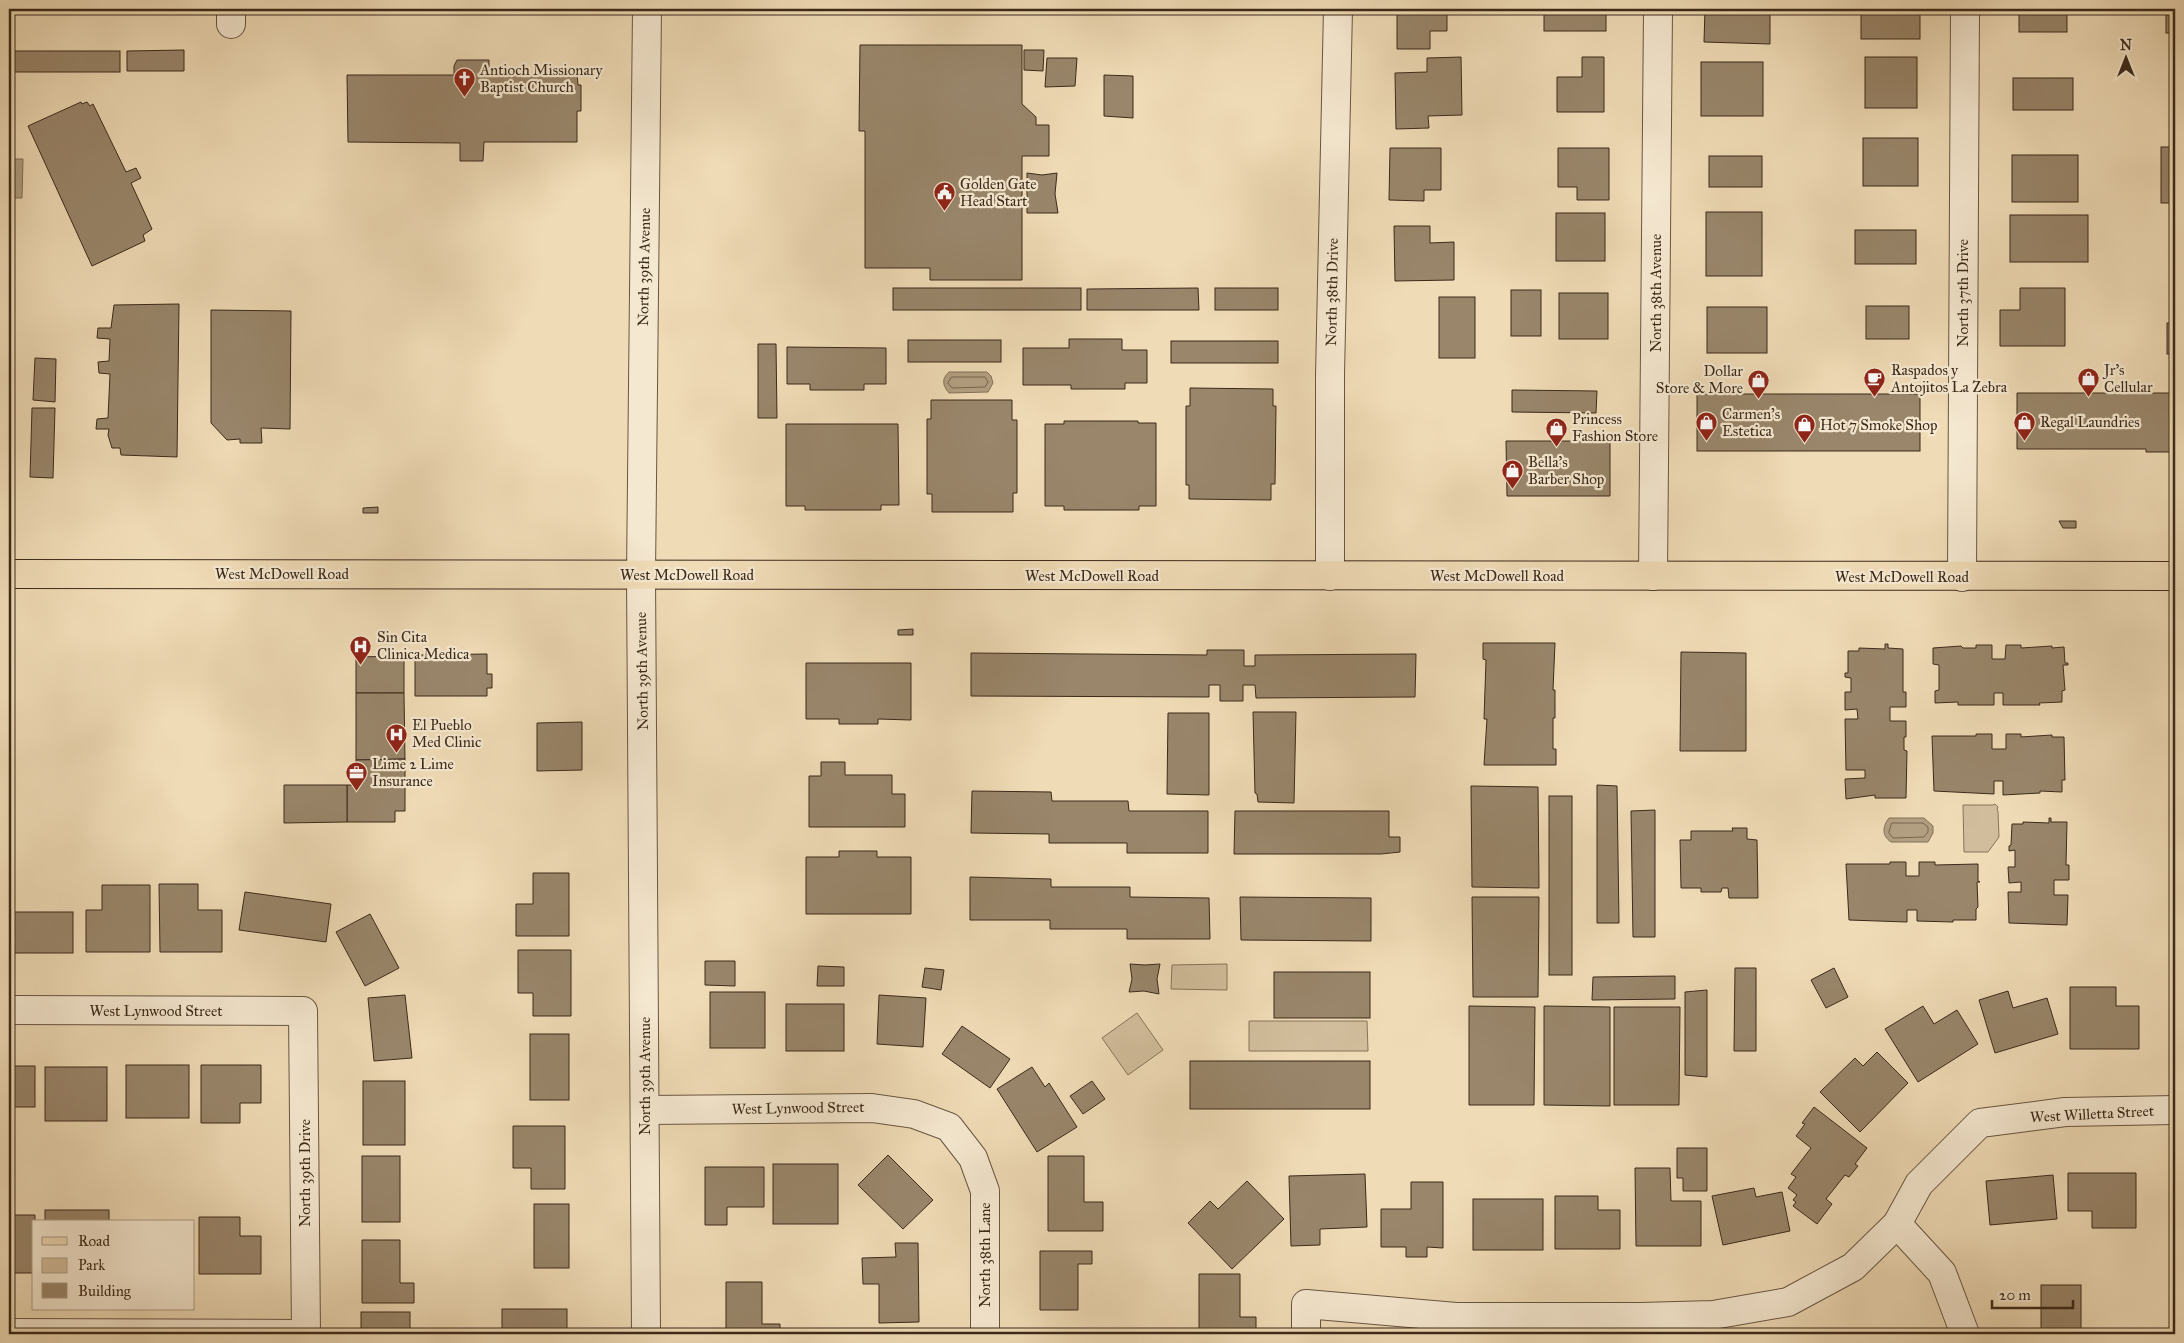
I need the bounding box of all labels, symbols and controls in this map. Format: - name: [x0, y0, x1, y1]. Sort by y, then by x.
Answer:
- north arrow: [2102, 32, 2152, 82]
- text: N: [2120, 37, 2132, 54]
- place label: Antioch Missionary Baptist Church: [479, 61, 603, 96]
- church icon: Antioch Missionary Baptist Church: [452, 67, 476, 98]
- place label: Golden Gate Head Start: [960, 175, 1037, 210]
- public building icon: Golden Gate Head Start: [932, 181, 956, 212]
- street label: North 39th Avenue: [634, 208, 654, 326]
- street label: North 38th Avenue: [1647, 234, 1665, 352]
- street label: North 38th Drive: [1322, 238, 1342, 346]
- street label: North 37th Drive: [1954, 239, 1972, 347]
- place label: Raspados y Antojitos La Zebra: [1890, 361, 2008, 396]
- place label: Jr's Cellular: [2102, 361, 2153, 396]
- place label: Dollar Store & More: [1656, 362, 1743, 397]
- cafe icon: Raspados y Antojitos La Zebra: [1863, 367, 1887, 398]
- shop icon: Jr's Cellular: [2076, 367, 2100, 398]
- shop icon: Dollar Store & More: [1747, 368, 1771, 399]
- place label: Carmen's Estetica: [1722, 405, 1780, 440]
- place label: Princess Fashion Store: [1572, 410, 1658, 445]
- shop icon: Regal Laundries: [2012, 410, 2036, 441]
- shop icon: Carmen's Estetica: [1694, 411, 1718, 442]
- shop icon: Hot 7 Smoke Shop: [1792, 413, 1816, 444]
- place label: Regal Laundries: [2040, 413, 2140, 431]
- shop icon: Princess Fashion Store: [1544, 416, 1568, 447]
- place label: Hot 7 Smoke Shop: [1820, 416, 1937, 434]
- place label: Bella's Barber Shop: [1528, 453, 1604, 488]
- shop icon: Bella's Barber Shop: [1500, 459, 1524, 490]
- street label: West McDowell Road: [215, 565, 350, 583]
- street label: West McDowell Road: [620, 566, 755, 584]
- street label: West McDowell Road: [1025, 567, 1160, 585]
- street label: West McDowell Road: [1430, 567, 1565, 585]
- street label: West McDowell Road: [1835, 568, 1970, 586]
- street label: North 39th Avenue: [632, 612, 652, 730]
- place label: Sin Cita Clinica Medica: [377, 628, 470, 663]
- hospital icon: Sin Cita Clinica Medica: [349, 634, 373, 665]
- place label: El Pueblo Med Clinic: [412, 716, 481, 751]
- hospital icon: El Pueblo Med Clinic: [384, 722, 408, 753]
- place label: Lime 2 Lime Insurance: [372, 755, 454, 790]
- office icon: Lime 2 Lime Insurance: [344, 761, 368, 792]
- street label: West Lynwood Street: [90, 1002, 223, 1020]
- street label: North 39th Avenue: [636, 1017, 654, 1135]
- street label: West Lynwood Street: [731, 1098, 865, 1118]
- street label: West Willetta Street: [2030, 1102, 2155, 1126]
- street label: North 39th Drive: [296, 1119, 314, 1227]
- street label: North 38th Lane: [976, 1202, 994, 1308]
- legend: [32, 1220, 195, 1310]
- text: Road: [78, 1232, 110, 1250]
- text: Park: [78, 1256, 105, 1274]
- scale bar: [1992, 1278, 2073, 1310]
- text: Building: [78, 1282, 132, 1300]
- text: 20 m: [1999, 1286, 2031, 1304]

